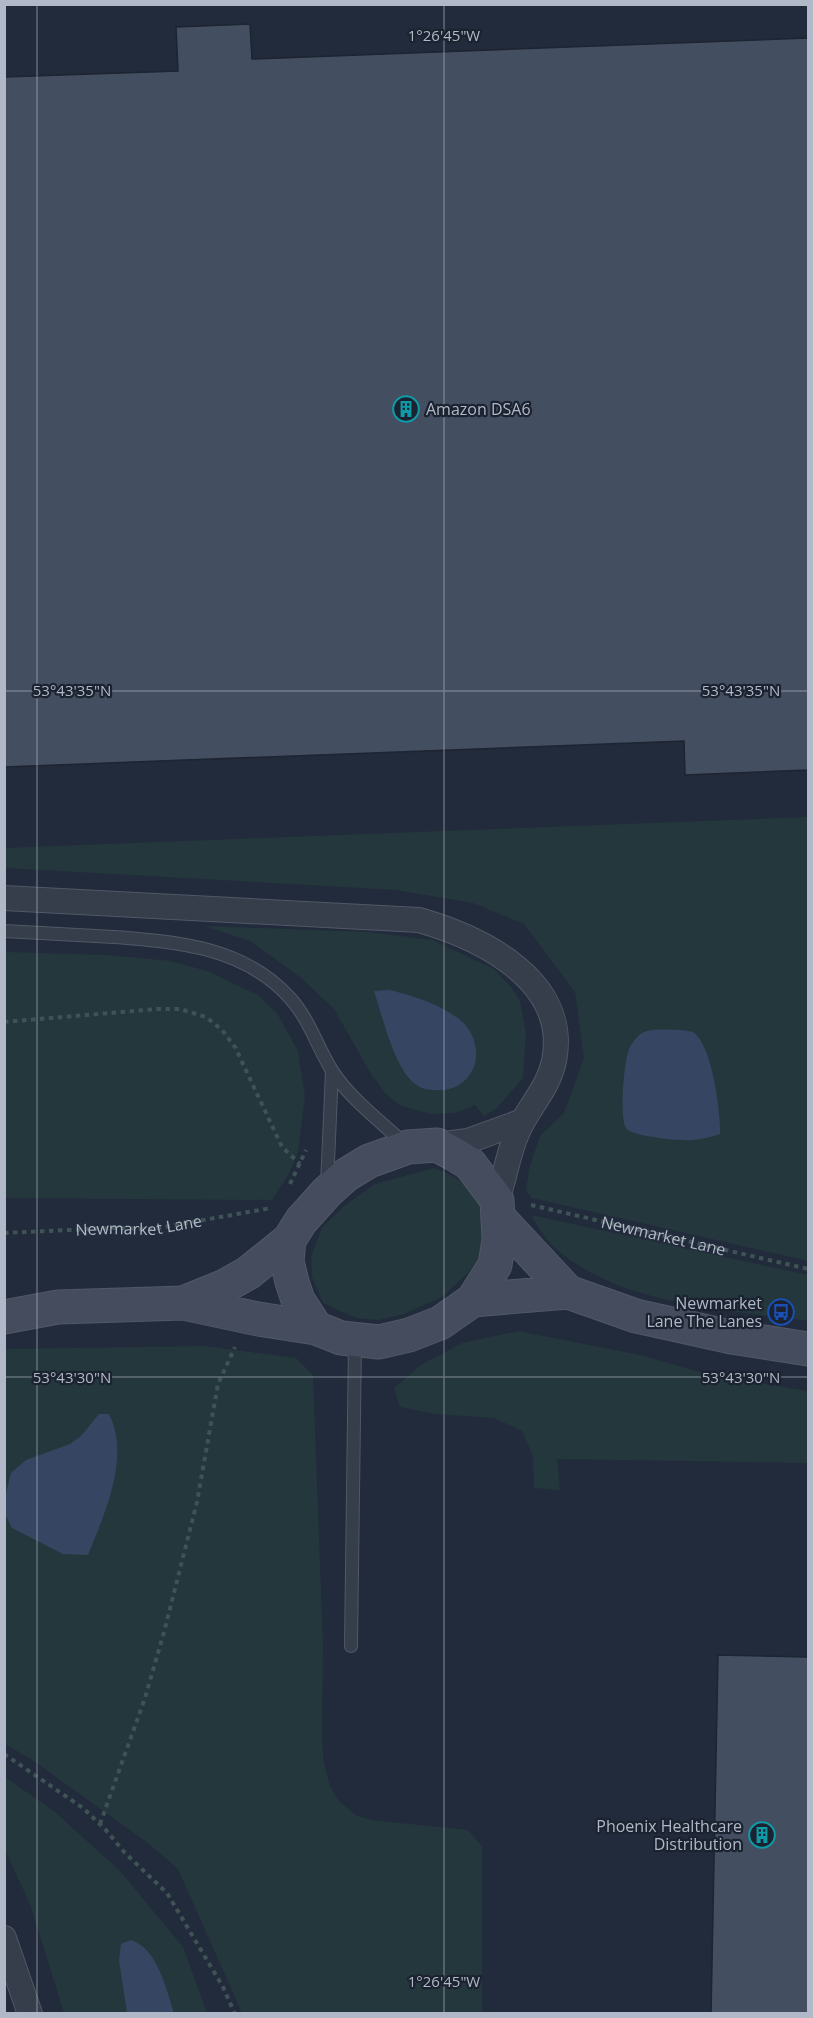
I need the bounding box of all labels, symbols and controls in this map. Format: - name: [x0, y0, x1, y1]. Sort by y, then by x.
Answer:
- text: 1°26'45"W: [408, 25, 480, 45]
- building icon: Amazon DSA6: [391, 394, 421, 424]
- place label: Amazon DSA6: [426, 398, 531, 420]
- text: 53°43'35"N: [33, 680, 111, 700]
- text: 53°43'35"N: [702, 680, 780, 700]
- street label: Newmarket Lane: [75, 1210, 204, 1241]
- street label: Newmarket Lane: [599, 1211, 728, 1261]
- place label: Newmarket Lane The Lanes: [646, 1292, 762, 1332]
- bus stop icon: Newmarket Lane The Lanes: [766, 1297, 796, 1327]
- text: 53°43'30"N: [33, 1367, 111, 1387]
- text: 53°43'30"N: [702, 1367, 780, 1387]
- place label: Phoenix Healthcare Distribution: [596, 1815, 742, 1855]
- building icon: Phoenix Healthcare Distribution: [747, 1820, 777, 1850]
- text: 1°26'45"W: [408, 1971, 480, 1991]

